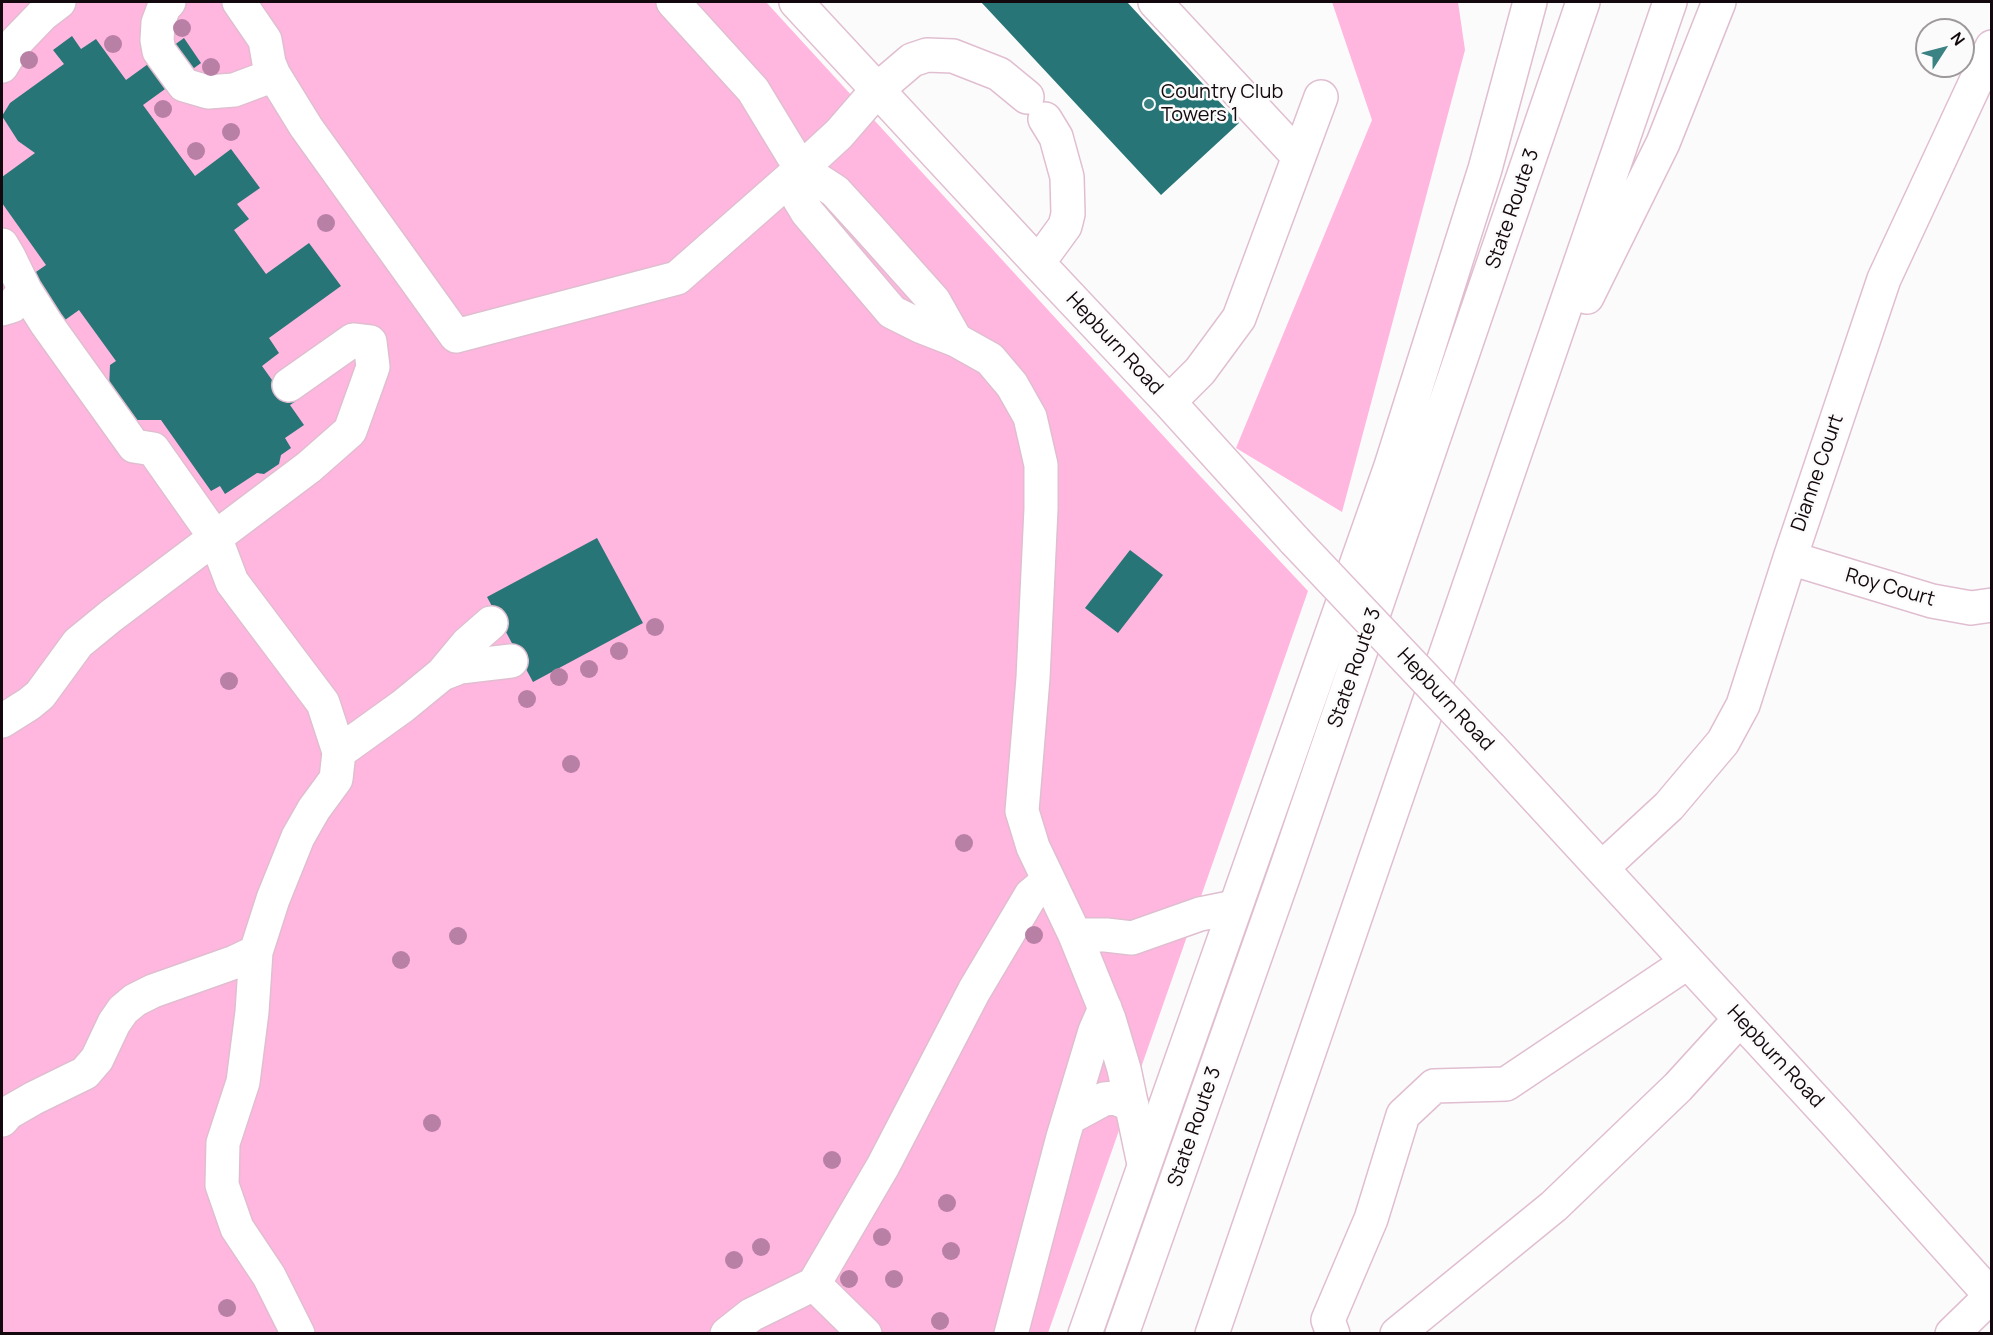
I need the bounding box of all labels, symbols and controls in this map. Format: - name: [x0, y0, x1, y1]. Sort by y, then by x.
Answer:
- north arrow: [1915, 18, 1975, 78]
- text: N: [1946, 27, 1970, 50]
- place label: Country Club Towers 1: [1161, 80, 1283, 127]
- marker: Country Club Towers 1: [1142, 97, 1156, 111]
- street label: State Route 3: [1481, 146, 1545, 272]
- street label: Hepburn Road: [1061, 288, 1167, 400]
- street label: Dianne Court: [1787, 411, 1849, 535]
- street label: Roy Court: [1843, 564, 1937, 612]
- street label: State Route 3: [1323, 605, 1387, 731]
- street label: Hepburn Road: [1392, 644, 1498, 756]
- street label: Hepburn Road: [1722, 1001, 1828, 1113]
- street label: State Route 3: [1163, 1064, 1227, 1190]

